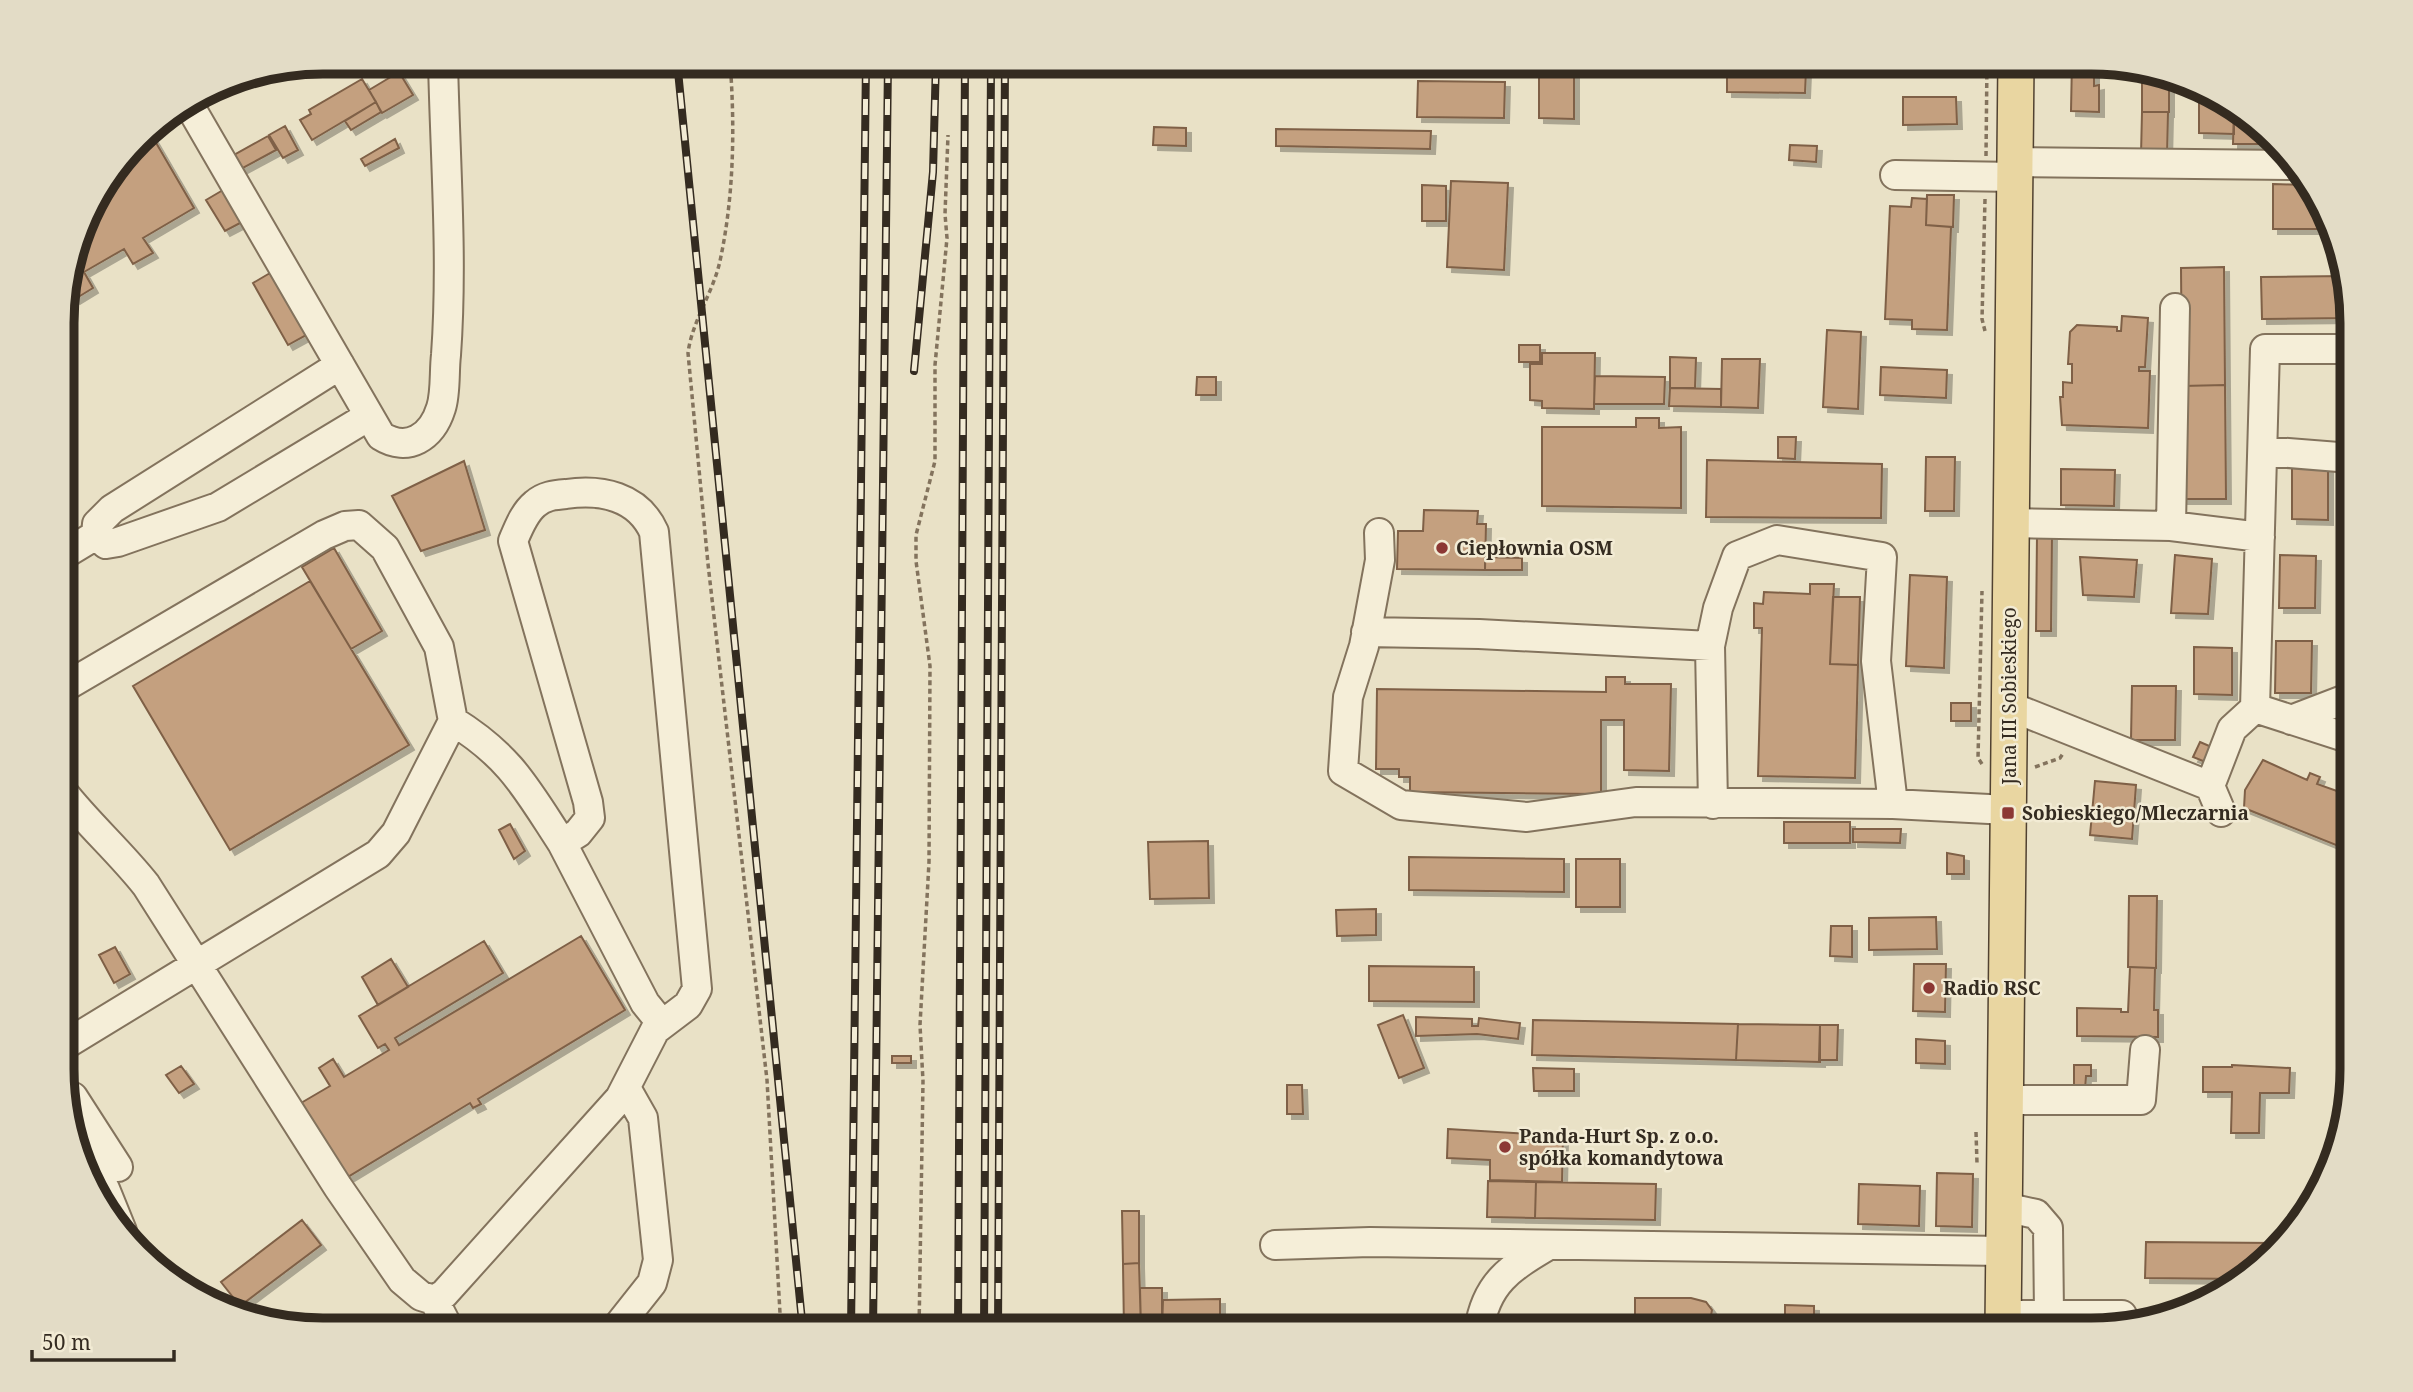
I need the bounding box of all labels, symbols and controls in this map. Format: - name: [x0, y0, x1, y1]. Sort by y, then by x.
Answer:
- place label: Ciepłownia OSM: [1456, 535, 1613, 561]
- marker: Ciepłownia OSM: [1434, 540, 1450, 556]
- street label: Jana III Sobieskiego: [1996, 607, 2022, 786]
- place label: Sobieskiego/Mleczarnia: [2022, 800, 2249, 826]
- marker: Sobieskiego/Mleczarnia: [2000, 805, 2016, 821]
- place label: Radio RSC: [1943, 975, 2041, 1001]
- marker: Radio RSC: [1921, 980, 1937, 996]
- place label: Panda-Hurt Sp. z o.o. spółka komandytowa: [1519, 1123, 1724, 1171]
- marker: Panda-Hurt Sp. z o.o. spółka komandytowa: [1497, 1139, 1513, 1155]
- scale bar: [32, 1318, 173, 1362]
- text: 50 m: [42, 1328, 91, 1356]

